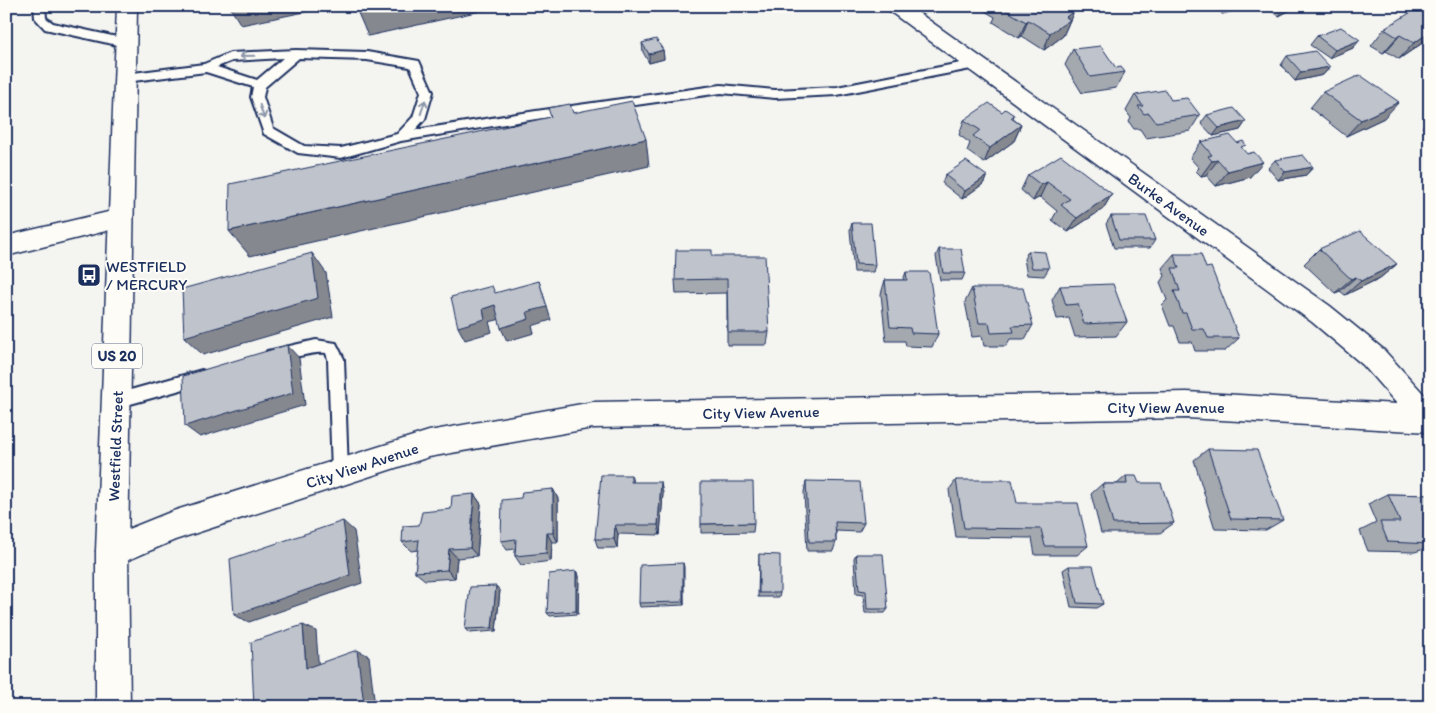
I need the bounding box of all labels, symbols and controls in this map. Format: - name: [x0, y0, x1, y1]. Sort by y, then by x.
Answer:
- one-way arrow: [239, 52, 255, 61]
- one-way arrow: [418, 100, 428, 116]
- one-way arrow: [258, 104, 268, 120]
- street label: Burke Avenue: [1124, 169, 1213, 240]
- place label: WESTFIELD / MERCURY: [106, 257, 187, 294]
- bus stop icon: WESTFIELD / MERCURY: [76, 262, 102, 288]
- road number: US 20: [92, 344, 142, 368]
- street label: Westfield Street: [104, 390, 127, 502]
- street label: City View Avenue: [1107, 398, 1225, 417]
- street label: City View Avenue: [702, 402, 820, 423]
- street label: City View Avenue: [303, 438, 421, 493]

